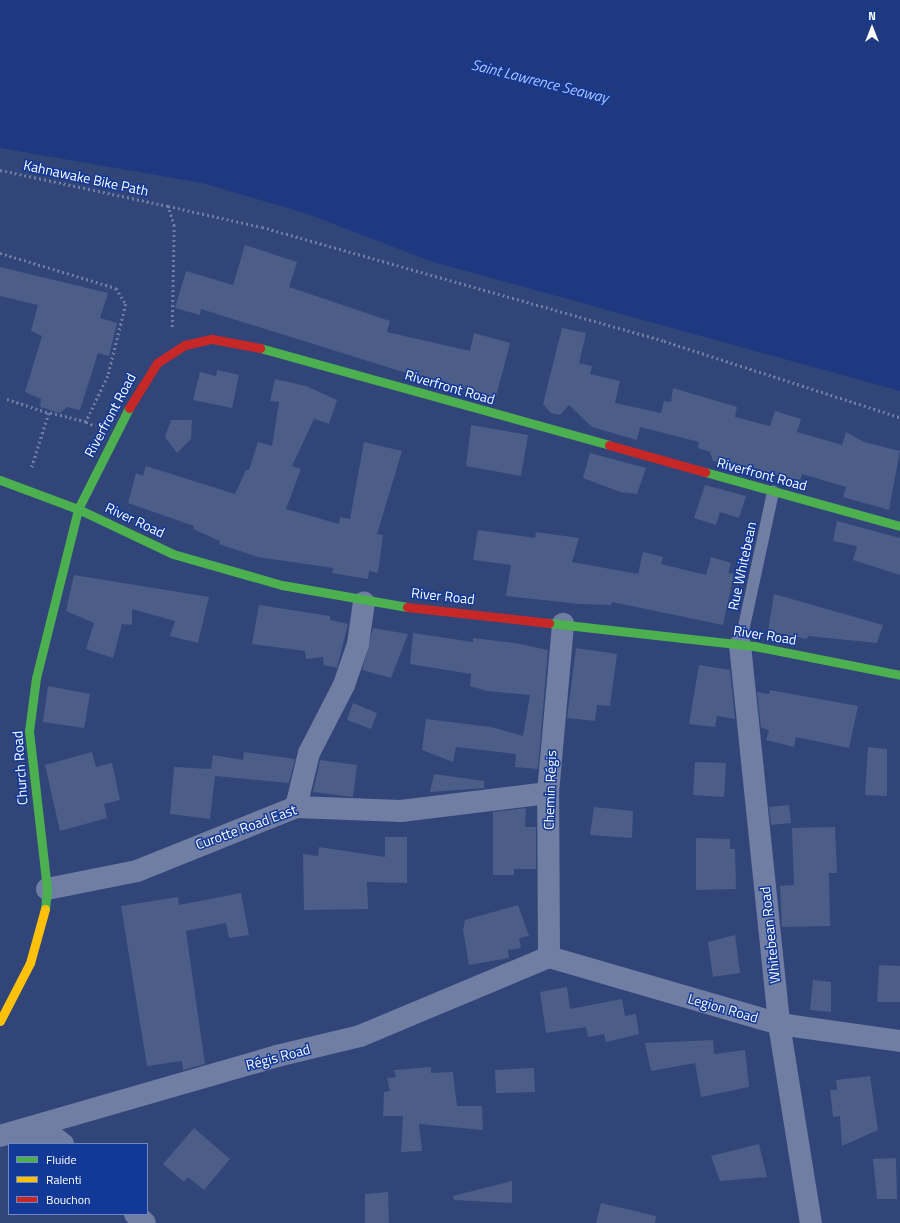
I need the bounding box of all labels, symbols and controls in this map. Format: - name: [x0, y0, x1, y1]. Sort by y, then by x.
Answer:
- north arrow: [852, 8, 892, 48]
- text: N: [868, 8, 876, 24]
- water label: Saint Lawrence Seaway: [470, 55, 610, 107]
- street label: Kahnawake Bike Path: [22, 157, 150, 199]
- street label: Riverfront Road: [403, 366, 497, 408]
- street label: Riverfront Road: [81, 370, 139, 460]
- street label: Riverfront Road: [715, 454, 809, 494]
- street label: River Road: [103, 499, 167, 541]
- street label: Rue Whitebean: [724, 520, 760, 612]
- street label: River Road: [410, 584, 476, 608]
- street label: River Road: [732, 622, 798, 648]
- street label: Church Road: [9, 730, 31, 806]
- street label: Chemin Régis: [540, 750, 560, 830]
- street label: Curotte Road East: [193, 801, 299, 853]
- street label: Whitebean Road: [757, 886, 783, 984]
- street label: Legion Road: [686, 990, 760, 1026]
- street label: Régis Road: [244, 1040, 312, 1074]
- legend: [8, 1143, 148, 1215]
- text: Fluide: [46, 1150, 77, 1169]
- text: Ralenti: [46, 1170, 81, 1189]
- text: Bouchon: [46, 1190, 91, 1209]

